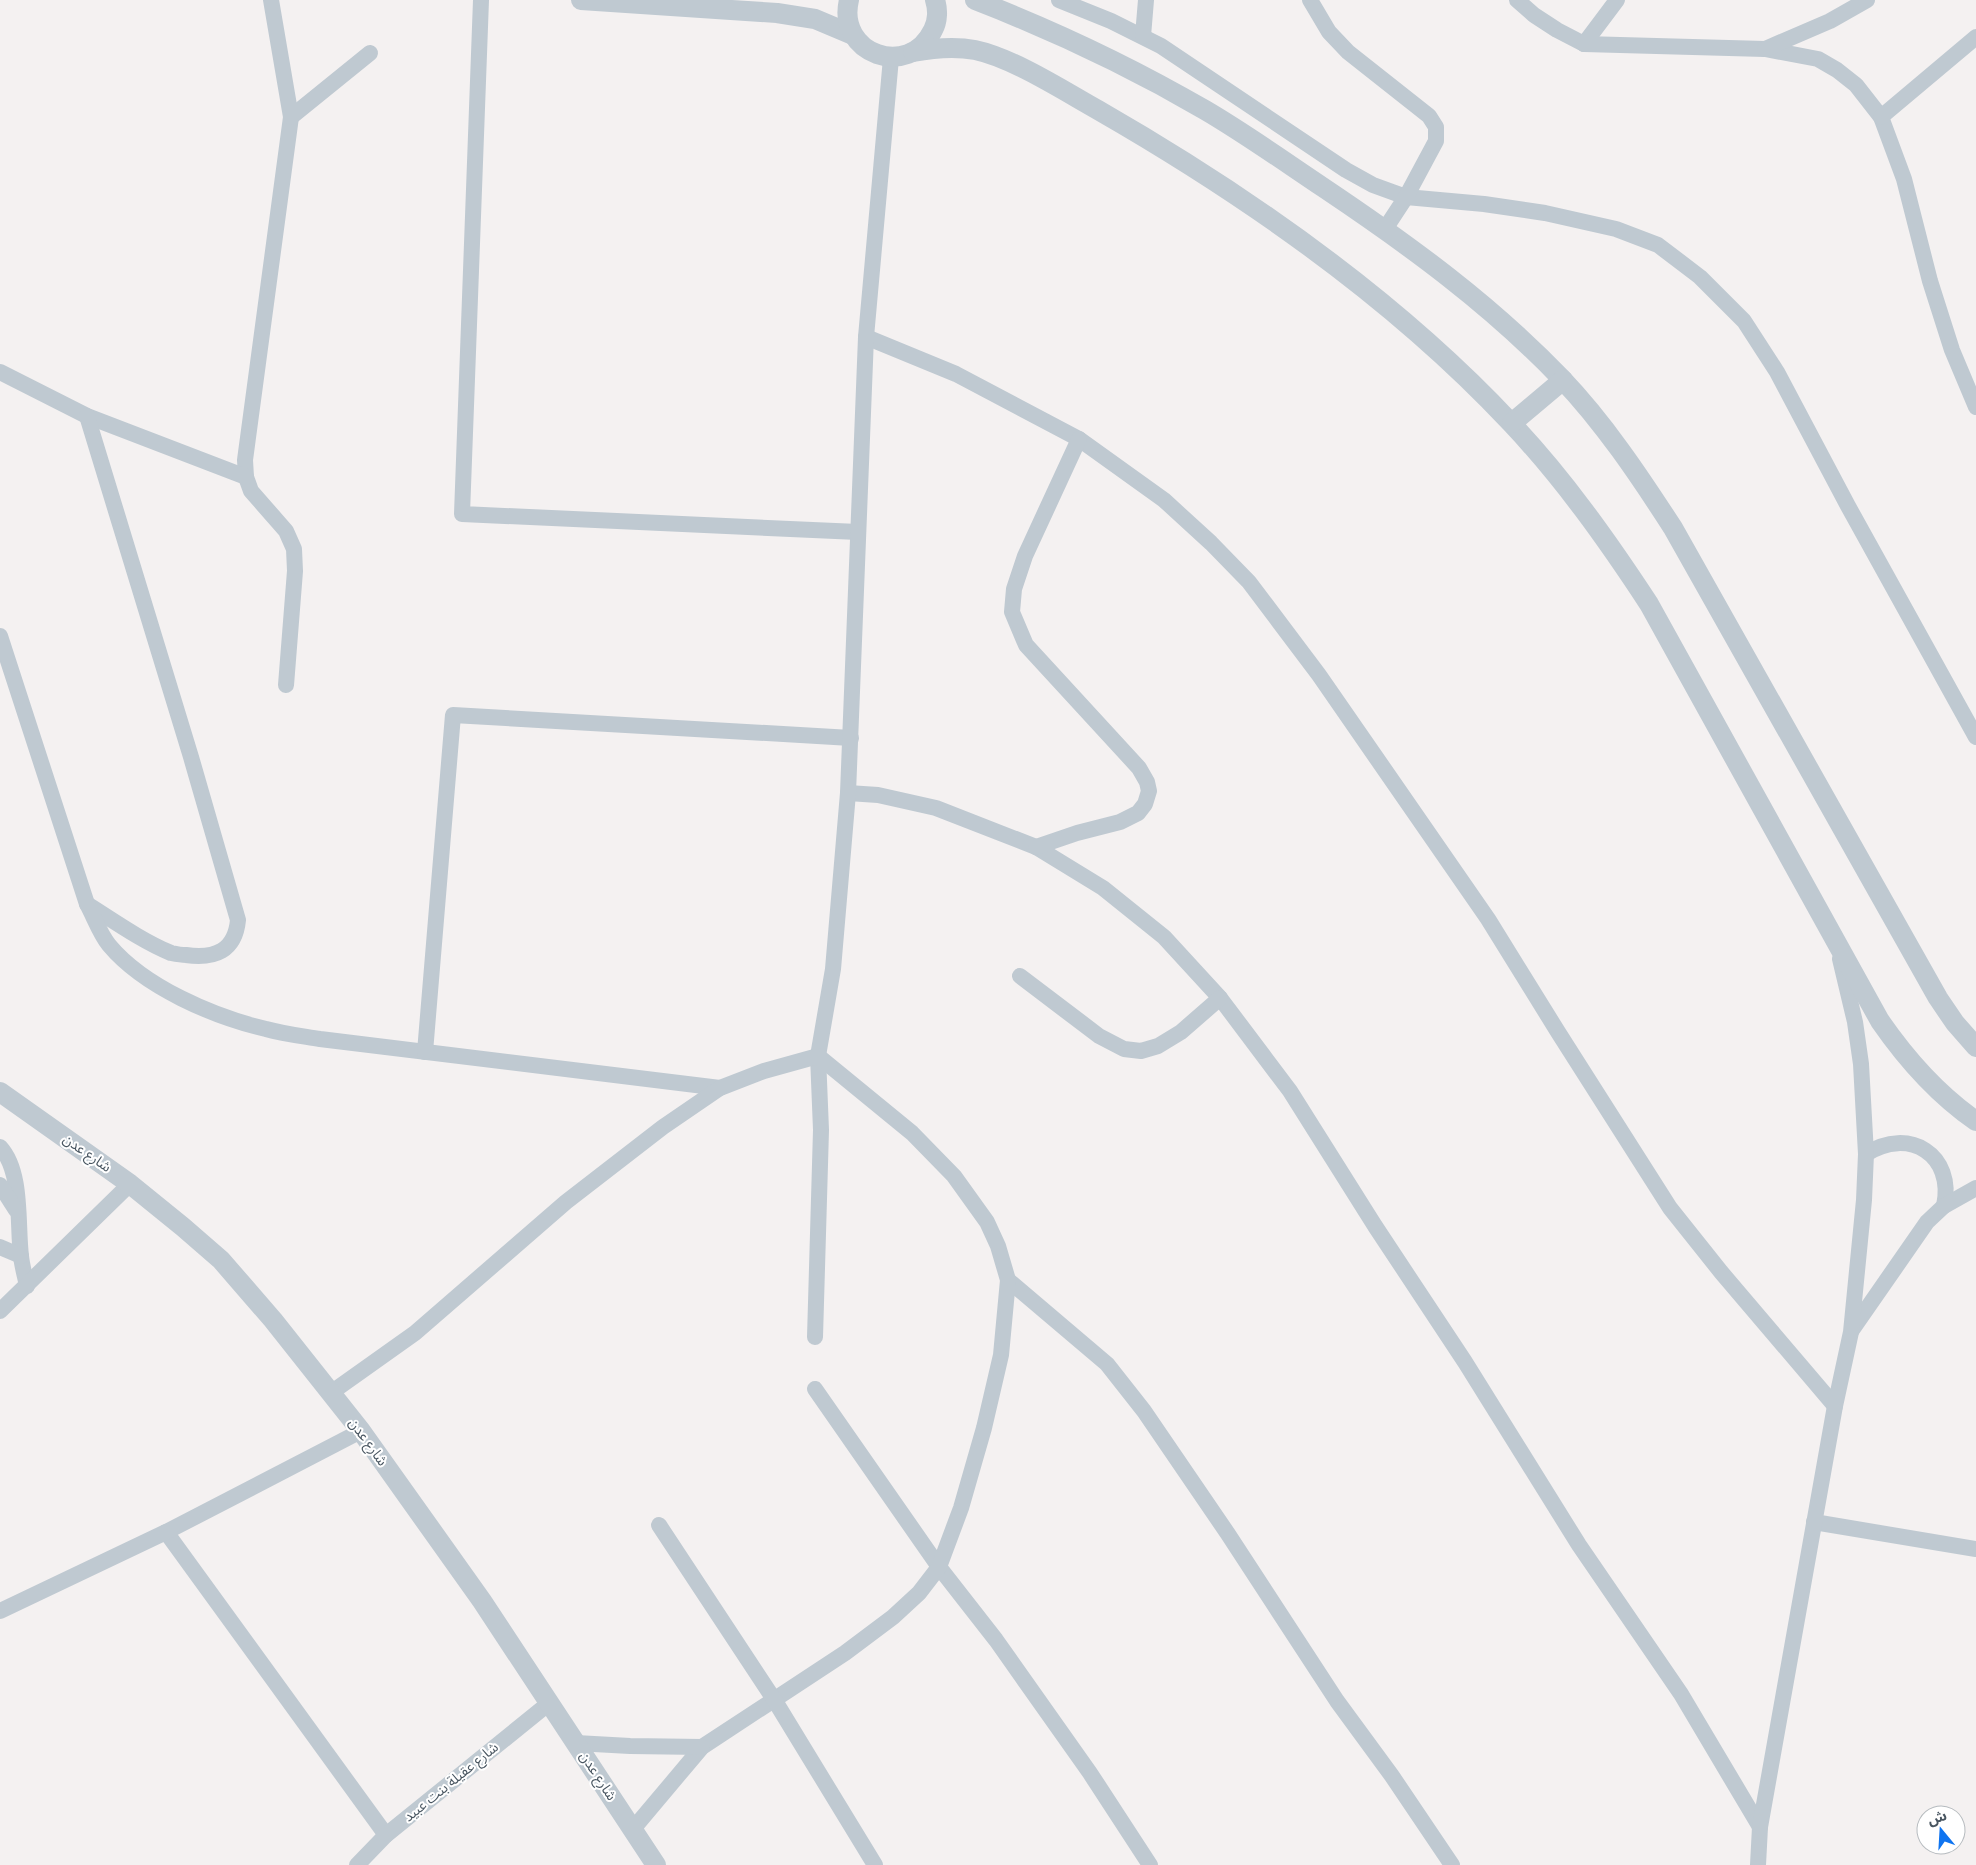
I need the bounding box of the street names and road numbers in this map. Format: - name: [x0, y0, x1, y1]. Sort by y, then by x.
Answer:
- street label: شارع عدن: [58, 1130, 114, 1177]
- street label: شارع عدن: [343, 1415, 391, 1470]
- street label: شارع عقيلة بنت عبيد: [400, 1739, 503, 1827]
- street label: شارع عدن: [574, 1748, 620, 1805]

